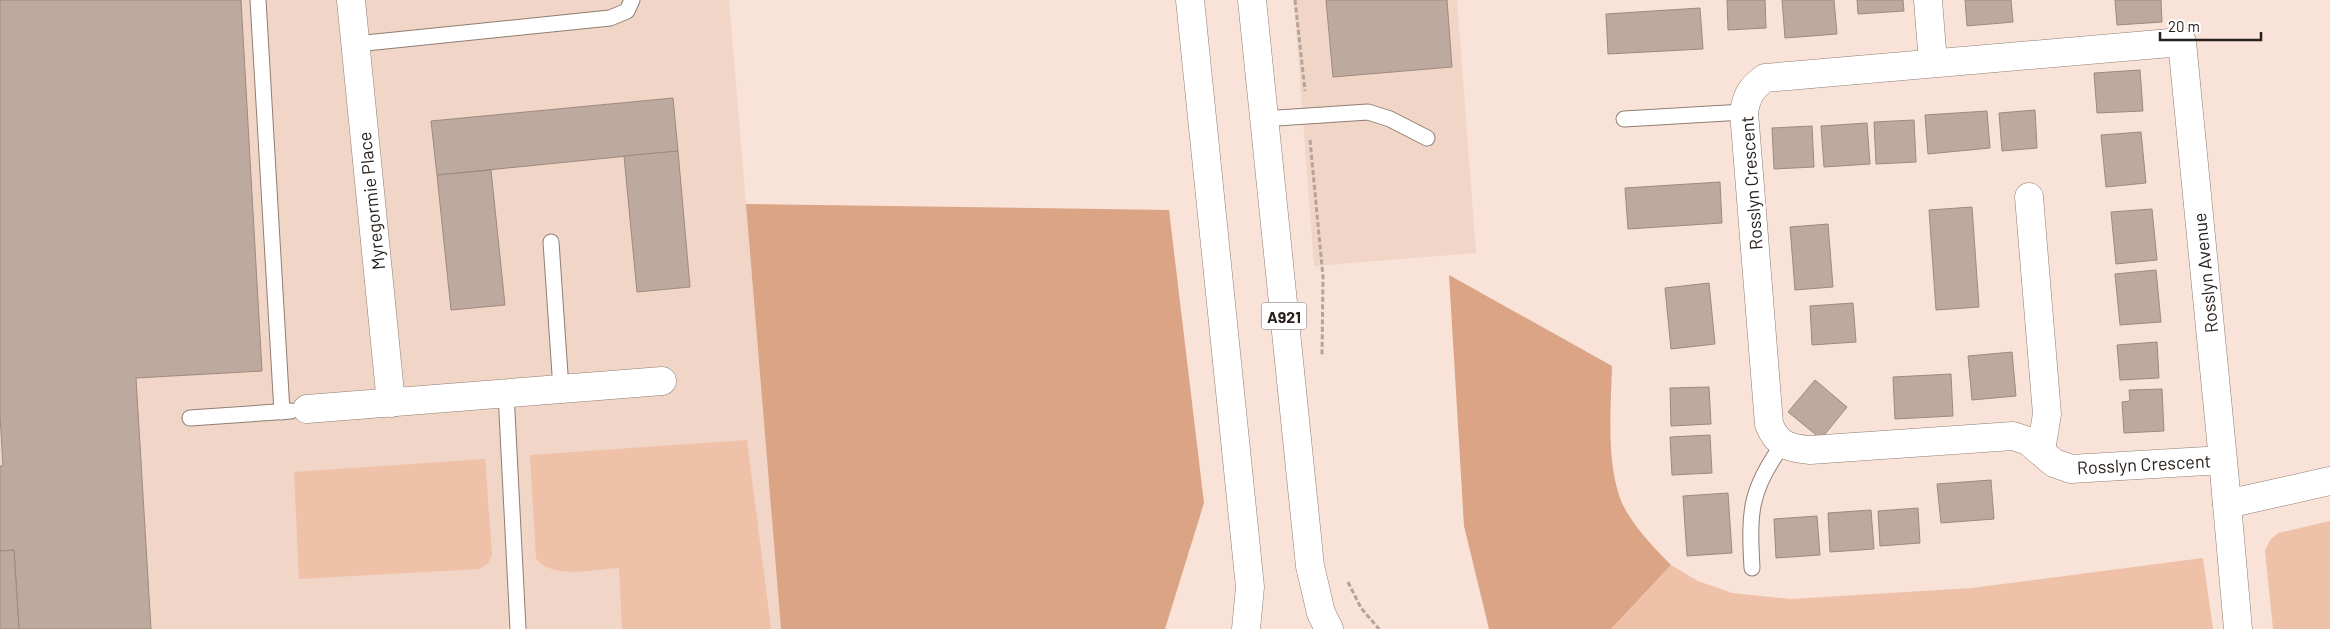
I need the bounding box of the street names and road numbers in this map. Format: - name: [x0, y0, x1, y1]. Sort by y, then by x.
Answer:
- street label: Rosslyn Crescent: [1735, 115, 1767, 251]
- street label: Myregormie Place: [353, 131, 389, 271]
- street label: Rosslyn Avenue: [2188, 212, 2222, 334]
- road number: A921: [1262, 302, 1306, 330]
- street label: Rosslyn Crescent: [2076, 450, 2212, 478]

